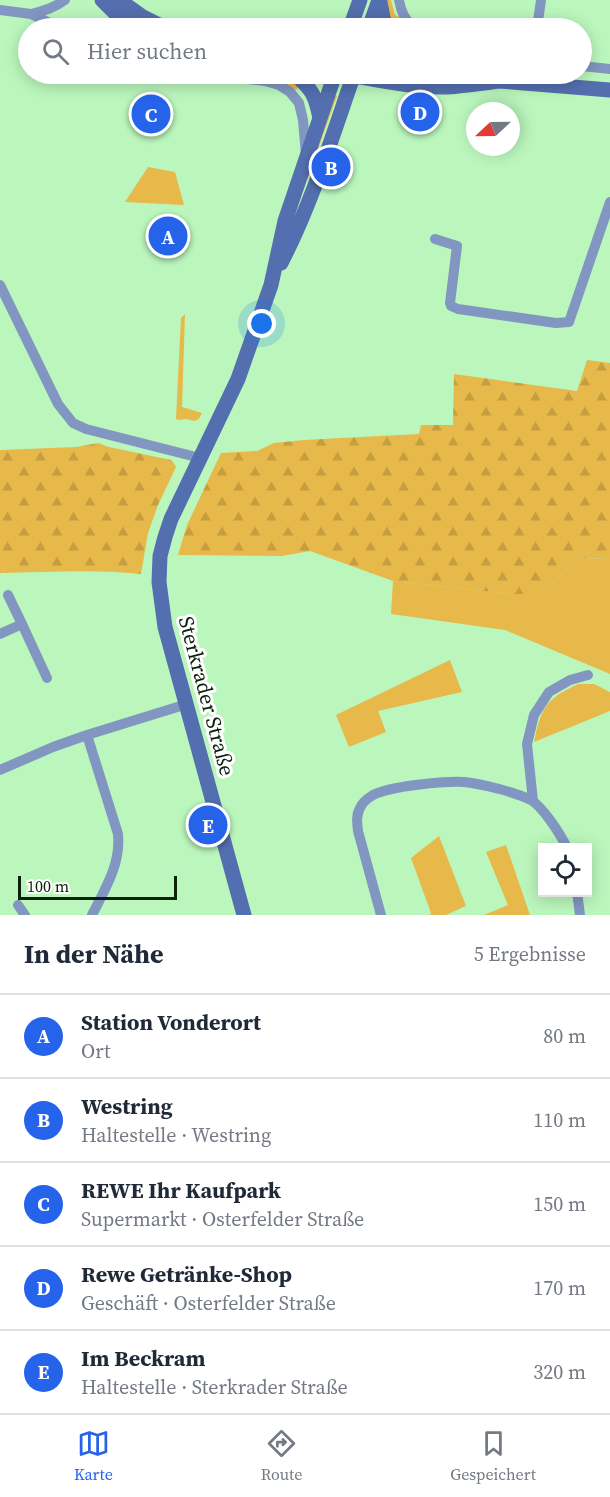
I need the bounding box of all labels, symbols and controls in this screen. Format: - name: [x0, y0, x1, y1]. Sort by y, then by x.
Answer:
- search box: [18, 18, 592, 84]
- icon: search: [39, 35, 72, 68]
- text: Hier suchen: [87, 36, 207, 66]
- pin: D: [400, 90, 440, 134]
- pin: C: [132, 92, 170, 136]
- north arrow: [466, 102, 520, 156]
- pin: B: [312, 144, 350, 190]
- pin: A: [148, 214, 188, 258]
- your location: [247, 309, 276, 338]
- street label: Sterkrader Straße: [172, 613, 242, 779]
- pin: E: [188, 802, 228, 848]
- map controls: [538, 843, 592, 897]
- button: locate: [538, 843, 592, 897]
- scale bar: [18, 873, 177, 900]
- text: 100 m: [27, 875, 69, 897]
- text: In der Nähe: [24, 936, 164, 972]
- text: 5 Ergebnisse: [474, 940, 586, 968]
- text: Station Vonderort: [81, 1007, 261, 1037]
- text: A: [37, 1022, 50, 1050]
- text: 80 m: [543, 1022, 586, 1050]
- text: Ort: [81, 1037, 110, 1065]
- text: Westring: [81, 1091, 173, 1121]
- text: B: [37, 1106, 50, 1134]
- text: 110 m: [533, 1106, 586, 1134]
- text: Haltestelle · Westring: [81, 1121, 271, 1149]
- text: REWE Ihr Kaufpark: [81, 1175, 281, 1205]
- text: C: [37, 1190, 50, 1218]
- text: 150 m: [533, 1190, 586, 1218]
- text: Supermarkt · Osterfelder Straße: [81, 1205, 364, 1233]
- text: Rewe Getränke-Shop: [81, 1259, 292, 1289]
- text: D: [36, 1274, 51, 1302]
- text: 170 m: [533, 1274, 586, 1302]
- text: Geschäft · Osterfelder Straße: [81, 1289, 336, 1317]
- text: Im Beckram: [81, 1343, 205, 1373]
- text: E: [38, 1358, 49, 1386]
- text: 320 m: [533, 1358, 586, 1386]
- text: Haltestelle · Sterkrader Straße: [81, 1373, 348, 1401]
- tab: Karte: [74, 1427, 113, 1485]
- tab: Route: [261, 1427, 302, 1485]
- tab: Gespeichert: [450, 1427, 536, 1485]

